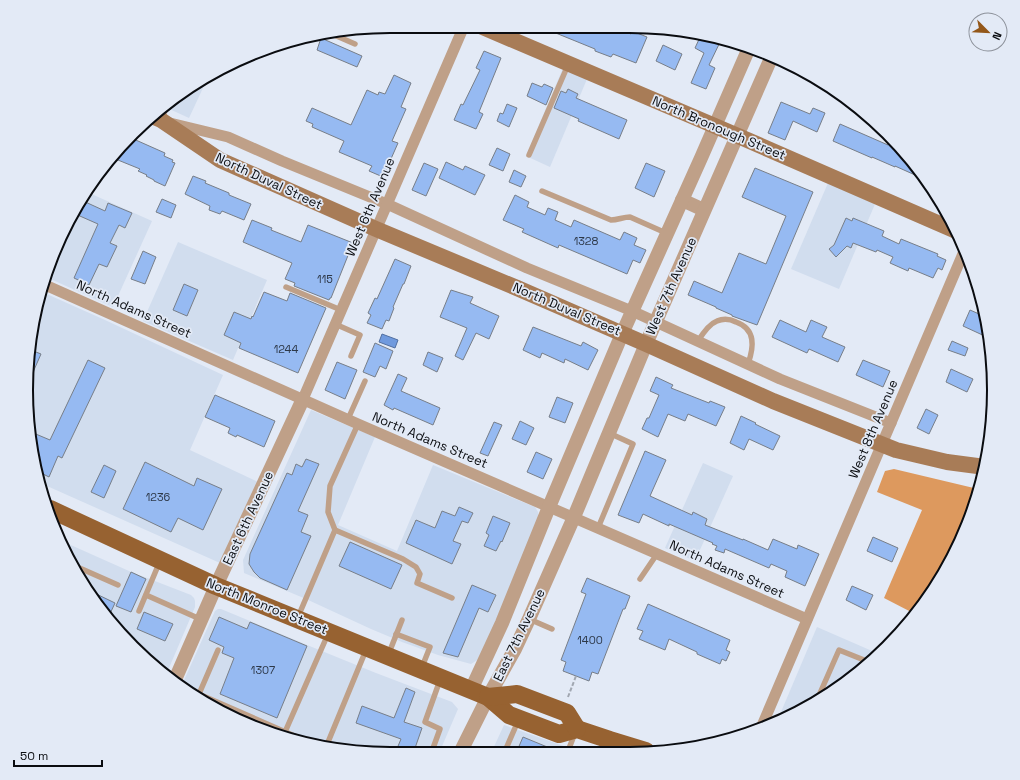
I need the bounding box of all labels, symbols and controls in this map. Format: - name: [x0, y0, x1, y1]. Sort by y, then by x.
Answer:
- north arrow: [968, 12, 1008, 52]
- text: N: [989, 30, 1005, 42]
- street label: North Bronough Street: [650, 92, 788, 164]
- street label: North Duval Street: [213, 149, 325, 213]
- street label: West 6th Avenue: [341, 155, 399, 259]
- house number: 1328: [574, 234, 599, 248]
- street label: West 7th Avenue: [642, 234, 700, 338]
- house number: 115: [317, 272, 333, 286]
- street label: North Adams Street: [74, 276, 194, 342]
- street label: North Duval Street: [510, 279, 624, 339]
- house number: 1244: [274, 342, 298, 356]
- street label: West 8th Avenue: [844, 377, 902, 481]
- street label: North Adams Street: [370, 408, 490, 472]
- street label: East 6th Avenue: [219, 468, 277, 568]
- house number: 1236: [146, 490, 171, 504]
- street label: North Adams Street: [667, 536, 787, 602]
- street label: North Monroe Street: [204, 574, 330, 638]
- street label: East 7th Avenue: [489, 586, 549, 684]
- house number: 1400: [577, 633, 603, 647]
- house number: 1307: [251, 663, 275, 677]
- scale bar: [14, 742, 102, 768]
- text: 50 m: [20, 748, 48, 764]

